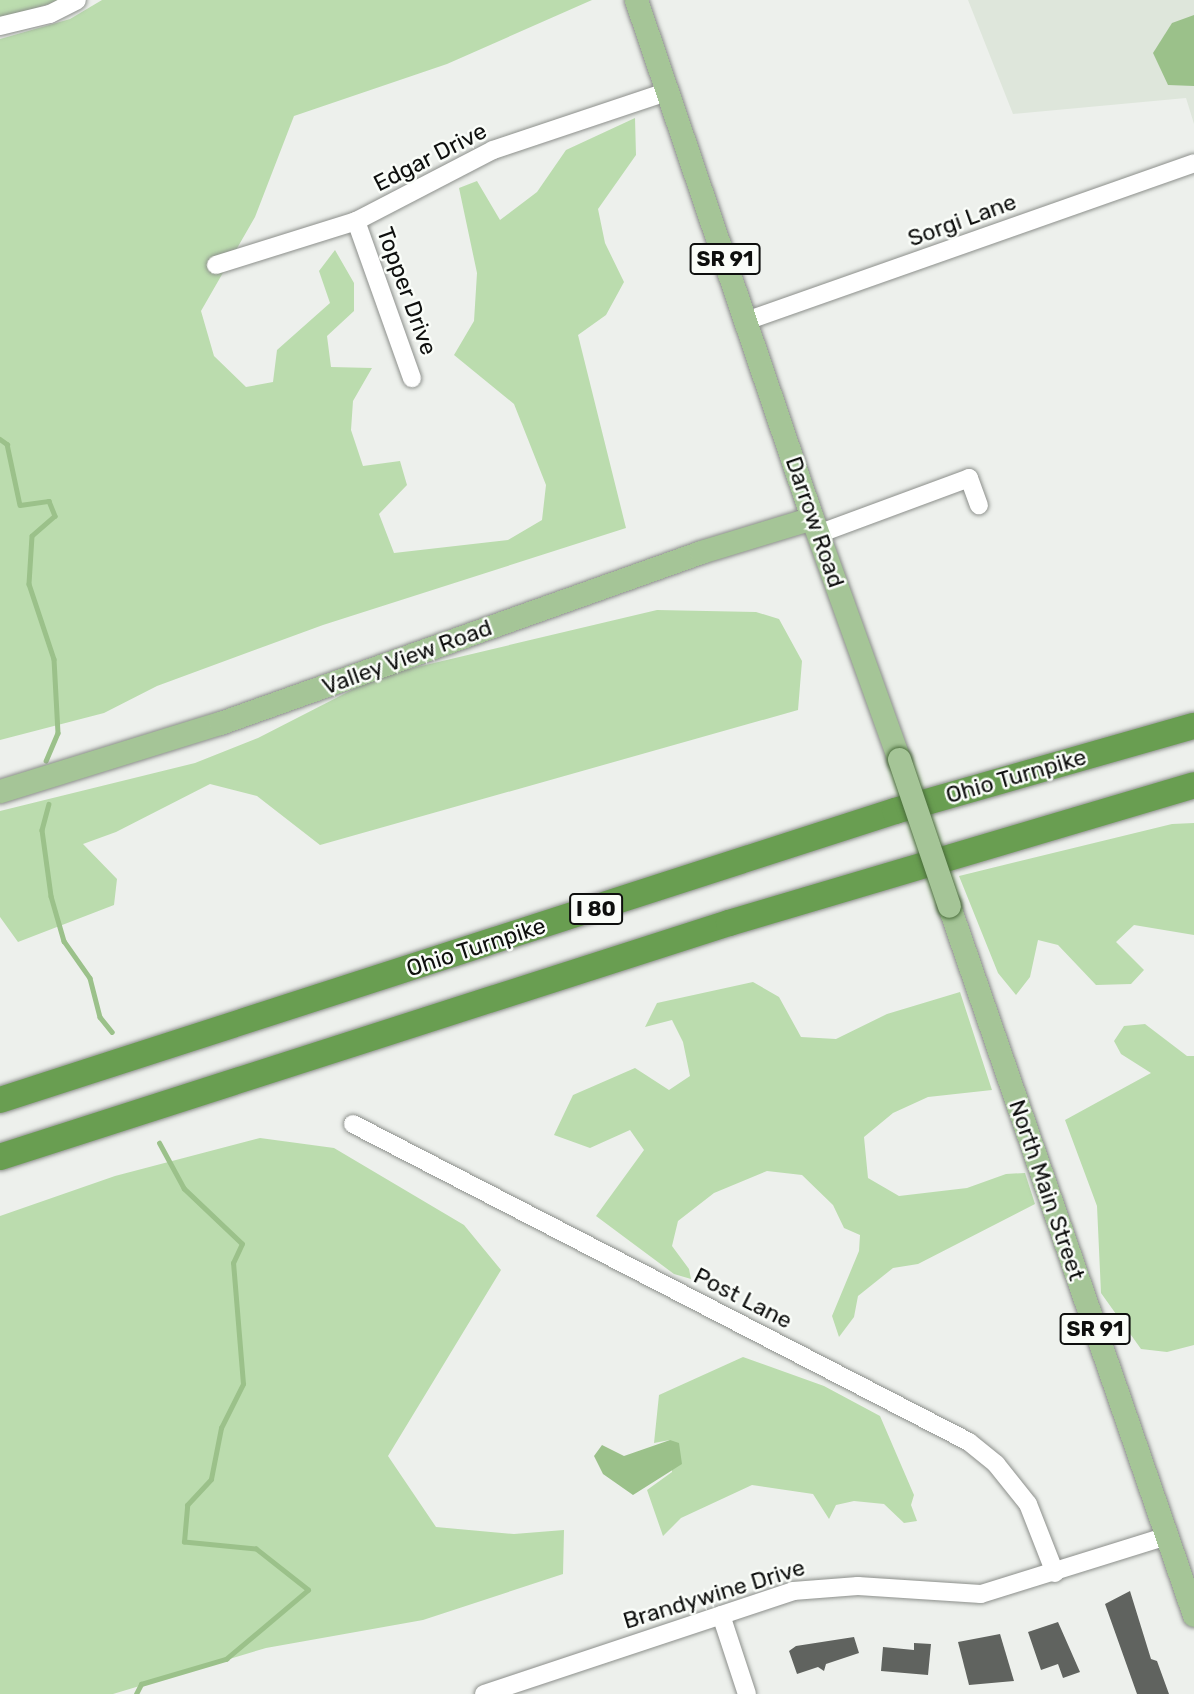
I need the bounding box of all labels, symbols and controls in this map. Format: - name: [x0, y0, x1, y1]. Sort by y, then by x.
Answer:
- street label: Edgar Drive: [369, 117, 491, 197]
- street label: Sorgi Lane: [904, 188, 1020, 252]
- street label: Topper Drive: [371, 223, 443, 359]
- road number: SR 91: [688, 242, 762, 276]
- street label: Darrow Road: [780, 453, 850, 591]
- street label: Valley View Road: [318, 613, 496, 701]
- street label: Ohio Turnpike: [942, 743, 1090, 809]
- road number: I 80: [568, 892, 624, 926]
- street label: Ohio Turnpike: [403, 911, 549, 983]
- street label: North Main Street: [1003, 1096, 1091, 1284]
- street label: Post Lane: [689, 1262, 797, 1334]
- road number: SR 91: [1058, 1312, 1132, 1346]
- street label: Brandywine Drive: [620, 1553, 808, 1635]

